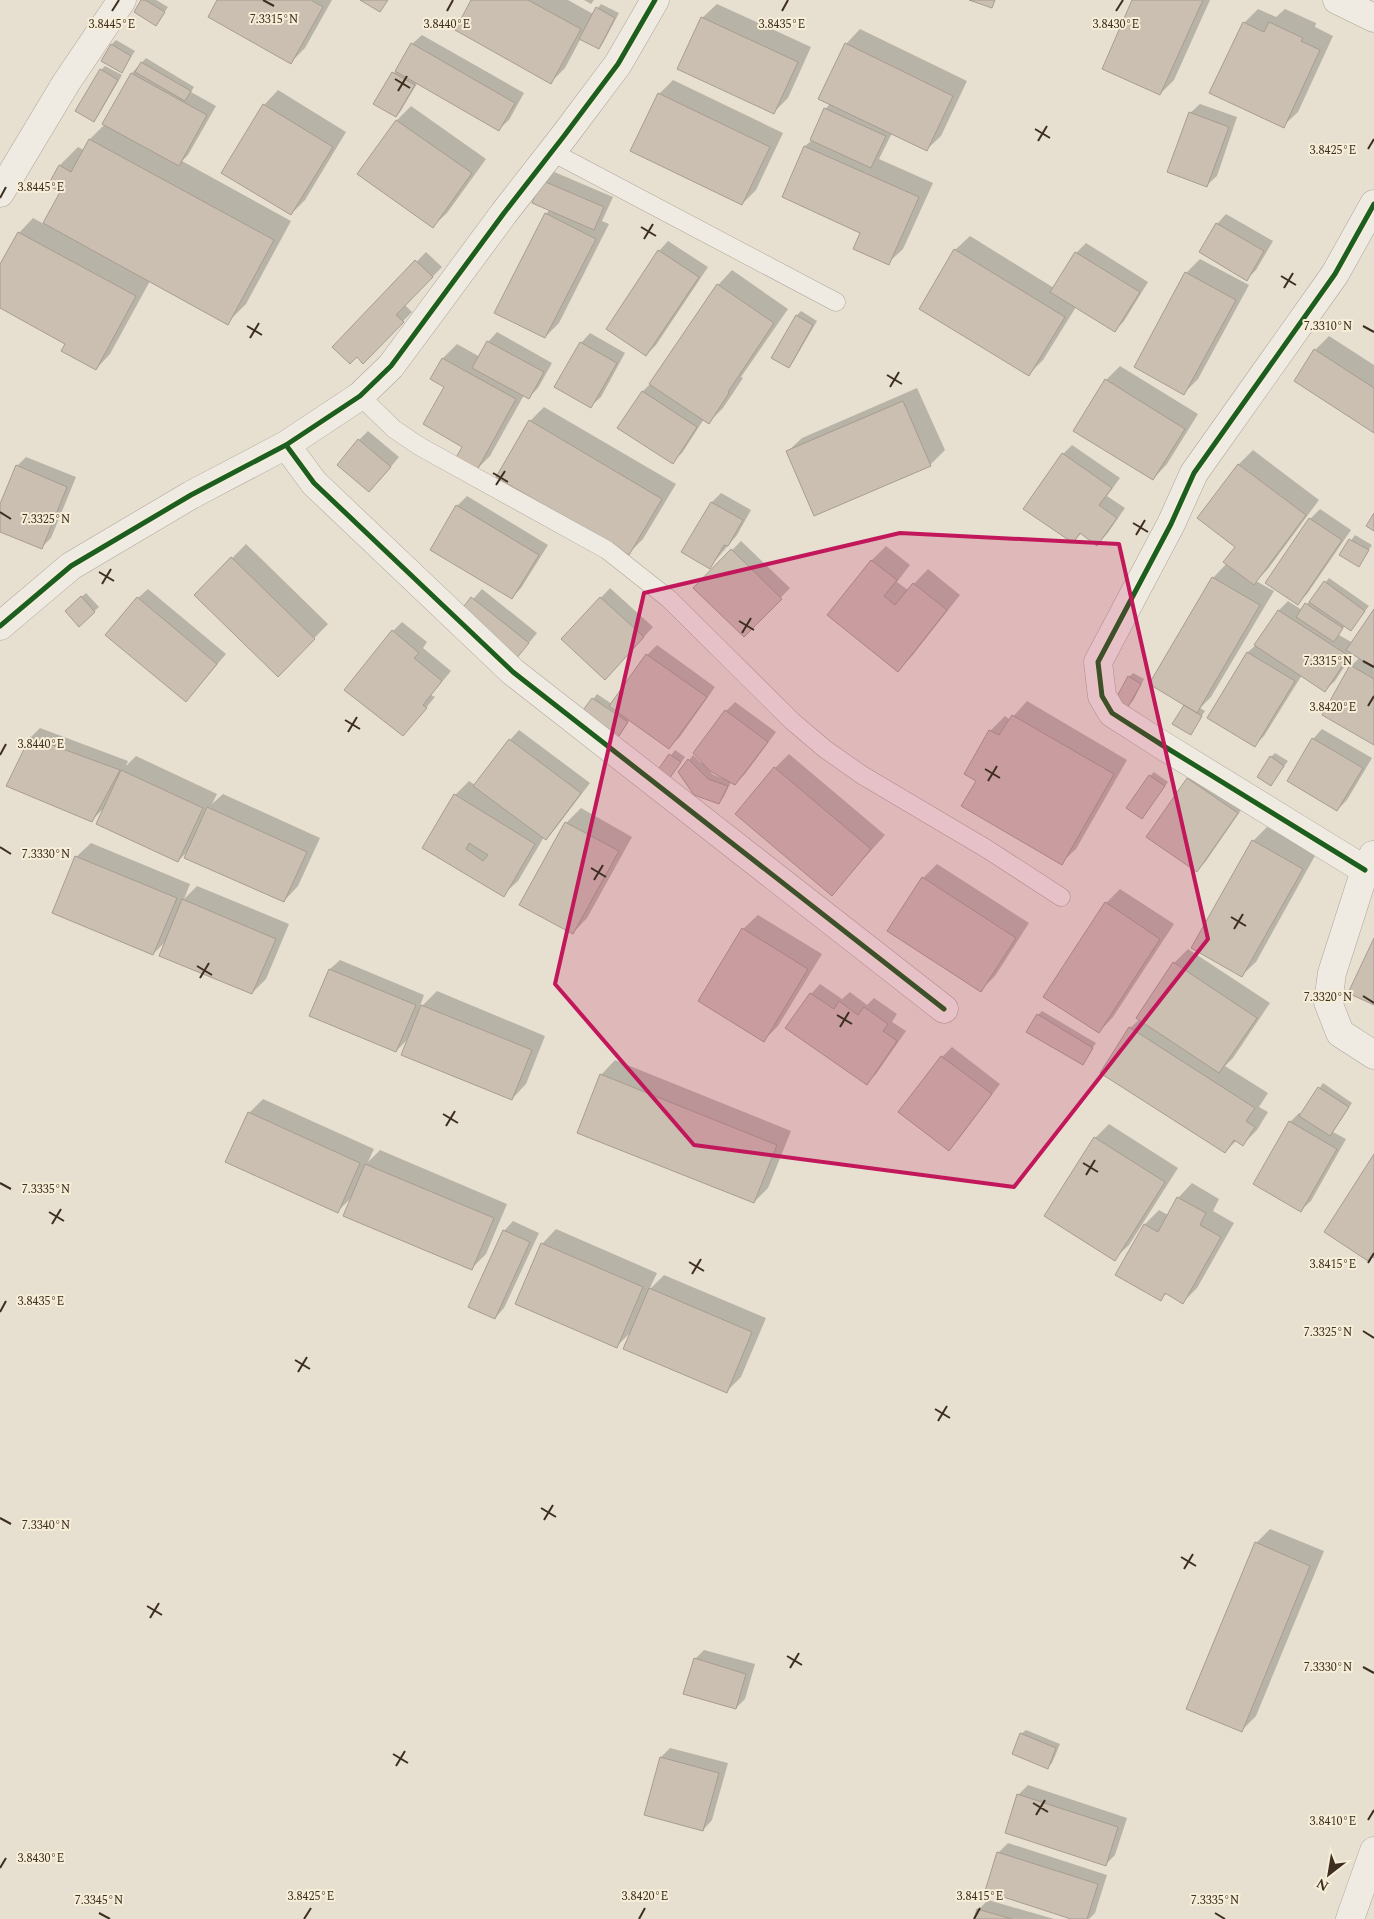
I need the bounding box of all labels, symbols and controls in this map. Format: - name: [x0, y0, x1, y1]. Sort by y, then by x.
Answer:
- text: 7.3315°N: [250, 10, 298, 29]
- text: 3.8445°E: [89, 15, 135, 34]
- text: 3.8440°E: [424, 15, 470, 34]
- text: 3.8435°E: [759, 15, 805, 34]
- text: 3.8430°E: [1093, 15, 1139, 34]
- text: 3.8425°E: [1310, 141, 1356, 160]
- text: 3.8445°E: [18, 178, 64, 197]
- text: 7.3310°N: [1304, 317, 1352, 336]
- text: 7.3325°N: [22, 510, 70, 529]
- text: 7.3315°N: [1304, 652, 1352, 671]
- text: 3.8420°E: [1310, 698, 1356, 717]
- text: 3.8440°E: [18, 735, 64, 754]
- text: 7.3330°N: [22, 845, 70, 864]
- text: 7.3320°N: [1304, 988, 1352, 1007]
- text: 7.3335°N: [22, 1180, 70, 1199]
- text: 3.8415°E: [1310, 1255, 1356, 1274]
- text: 3.8435°E: [18, 1292, 64, 1311]
- text: 7.3325°N: [1304, 1323, 1352, 1342]
- text: 7.3340°N: [22, 1516, 70, 1535]
- text: 7.3330°N: [1304, 1658, 1352, 1677]
- text: 3.8410°E: [1310, 1812, 1356, 1831]
- text: 3.8430°E: [18, 1849, 64, 1868]
- north arrow: [1304, 1849, 1354, 1899]
- text: N: [1312, 1873, 1333, 1897]
- text: 3.8425°E: [288, 1887, 334, 1906]
- text: 3.8420°E: [622, 1887, 668, 1906]
- text: 3.8415°E: [957, 1887, 1003, 1906]
- text: 7.3345°N: [75, 1891, 123, 1910]
- text: 7.3335°N: [1191, 1891, 1239, 1910]

